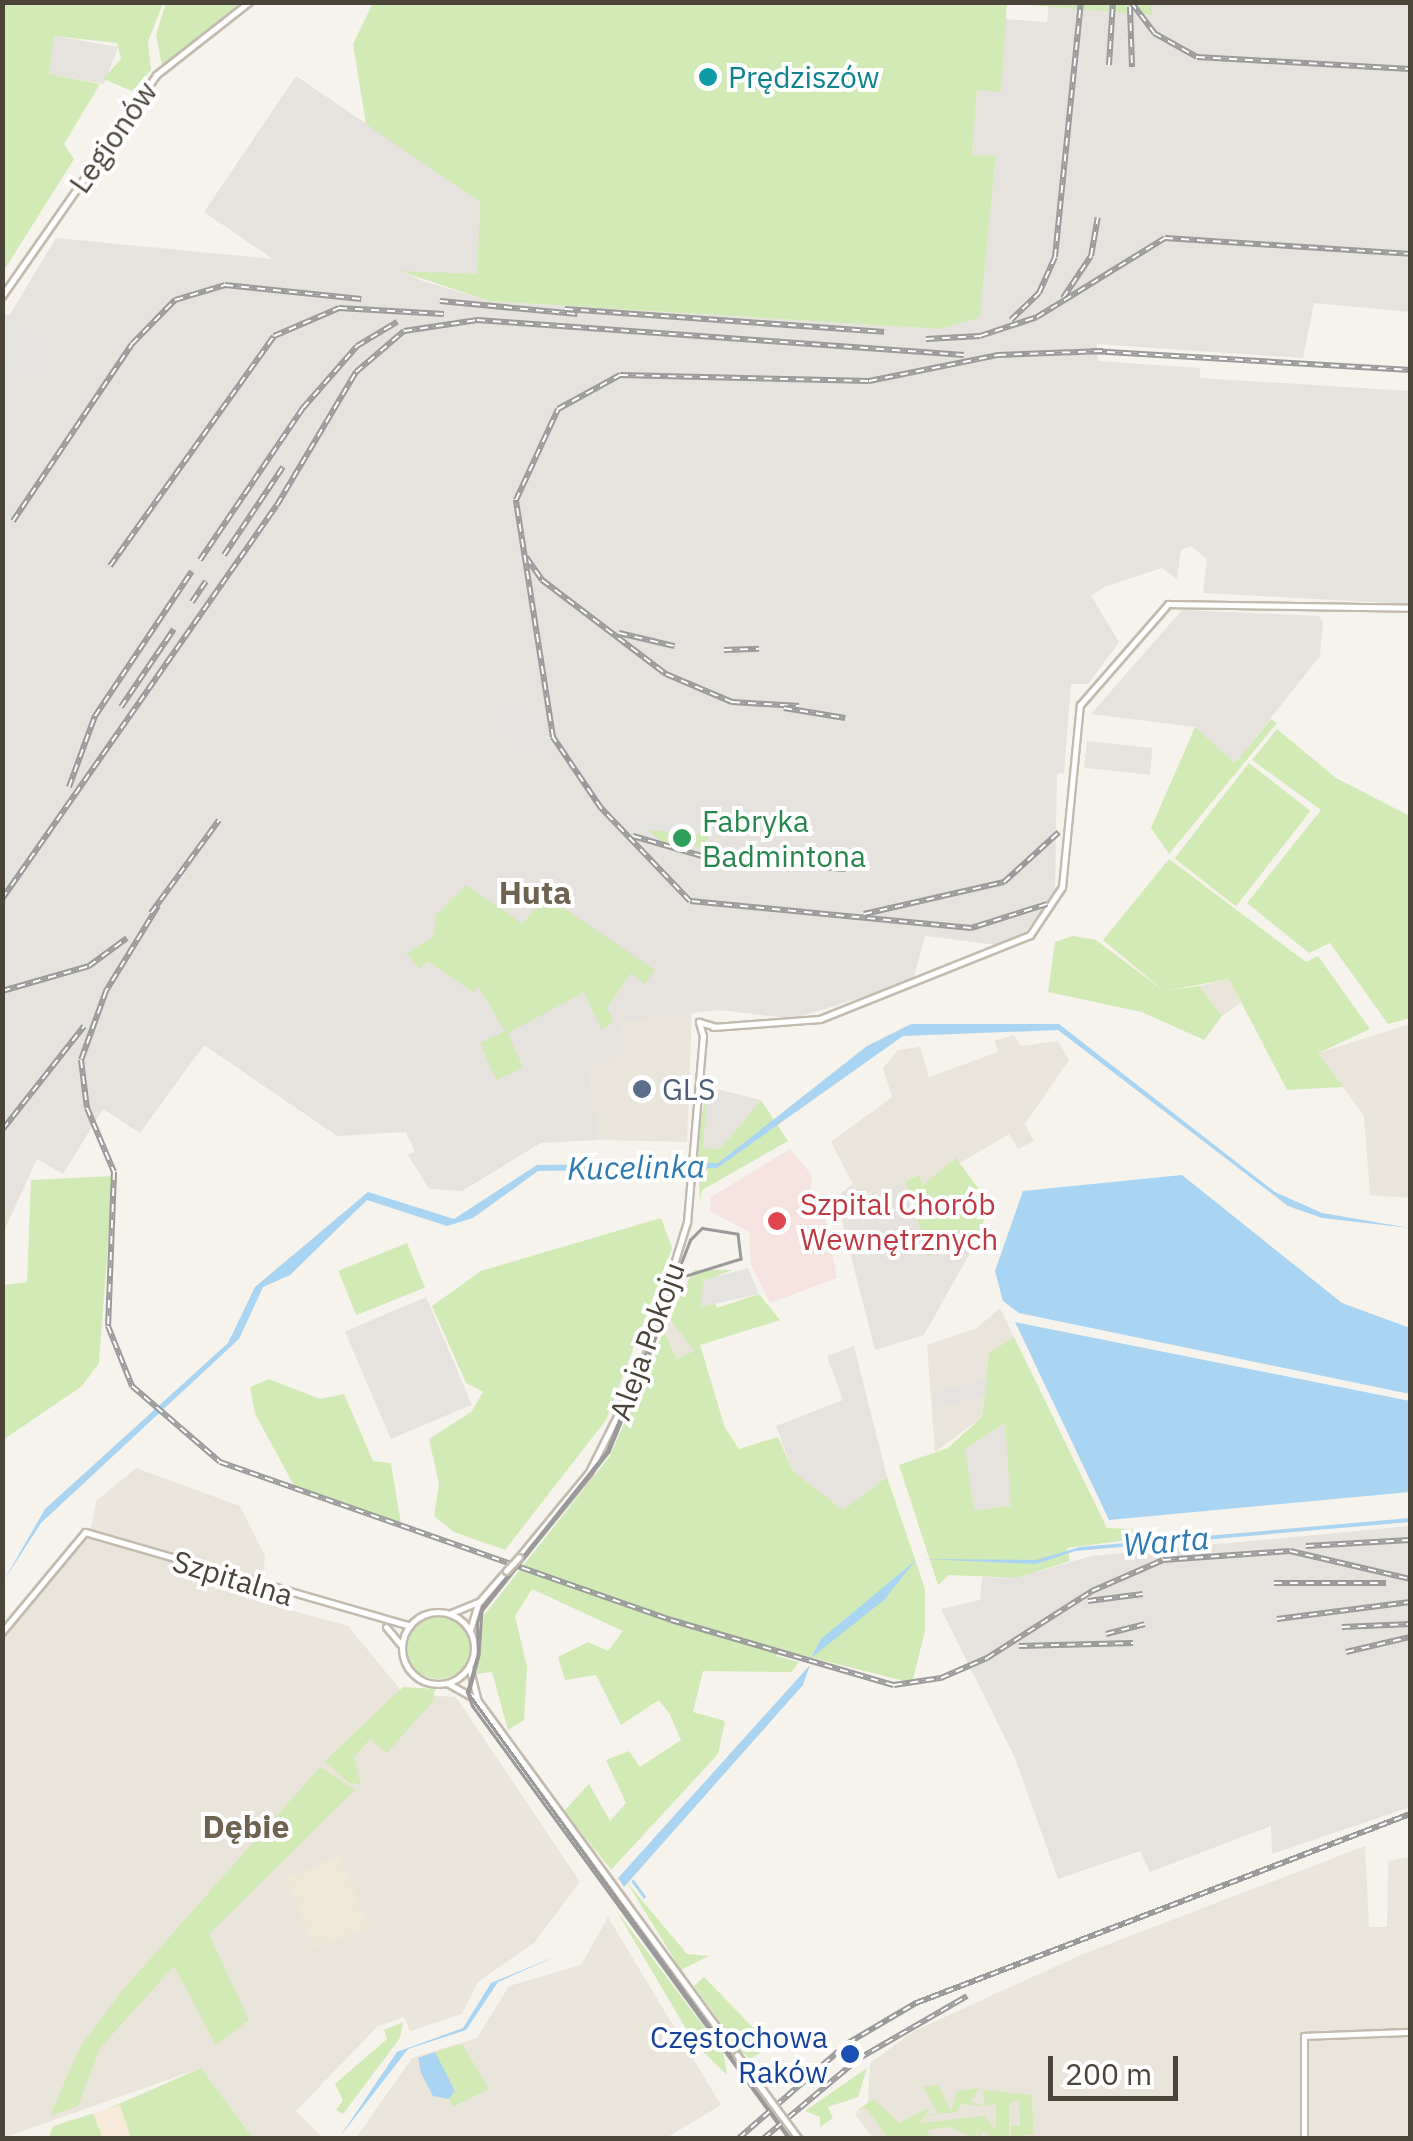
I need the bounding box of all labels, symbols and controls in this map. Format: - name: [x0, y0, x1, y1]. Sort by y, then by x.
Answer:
- place label: Prędziszów: [728, 59, 880, 95]
- marker: Prędziszów: [697, 66, 719, 88]
- street label: Legionów: [62, 74, 164, 200]
- place label: Fabryka Badmintona: [702, 803, 866, 874]
- marker: Fabryka Badmintona: [671, 827, 693, 849]
- district label: Huta: [499, 873, 571, 911]
- place label: GLS: [662, 1071, 715, 1107]
- marker: GLS: [631, 1078, 653, 1100]
- water label: Kucelinka: [567, 1147, 705, 1187]
- place label: Szpital Chorób Wewnętrznych: [800, 1186, 998, 1256]
- marker: Szpital Chorób Wewnętrznych: [764, 1208, 790, 1234]
- street label: Aleja Pokoju: [602, 1257, 692, 1425]
- water label: Warta: [1121, 1518, 1211, 1564]
- street label: Szpitalna: [168, 1543, 298, 1613]
- district label: Dębie: [203, 1807, 289, 1845]
- place label: Częstochowa Raków: [650, 2019, 828, 2090]
- scale bar: [1053, 2036, 1183, 2098]
- marker: Częstochowa Raków: [837, 2041, 863, 2067]
- text: 200 m: [1065, 2054, 1152, 2093]

